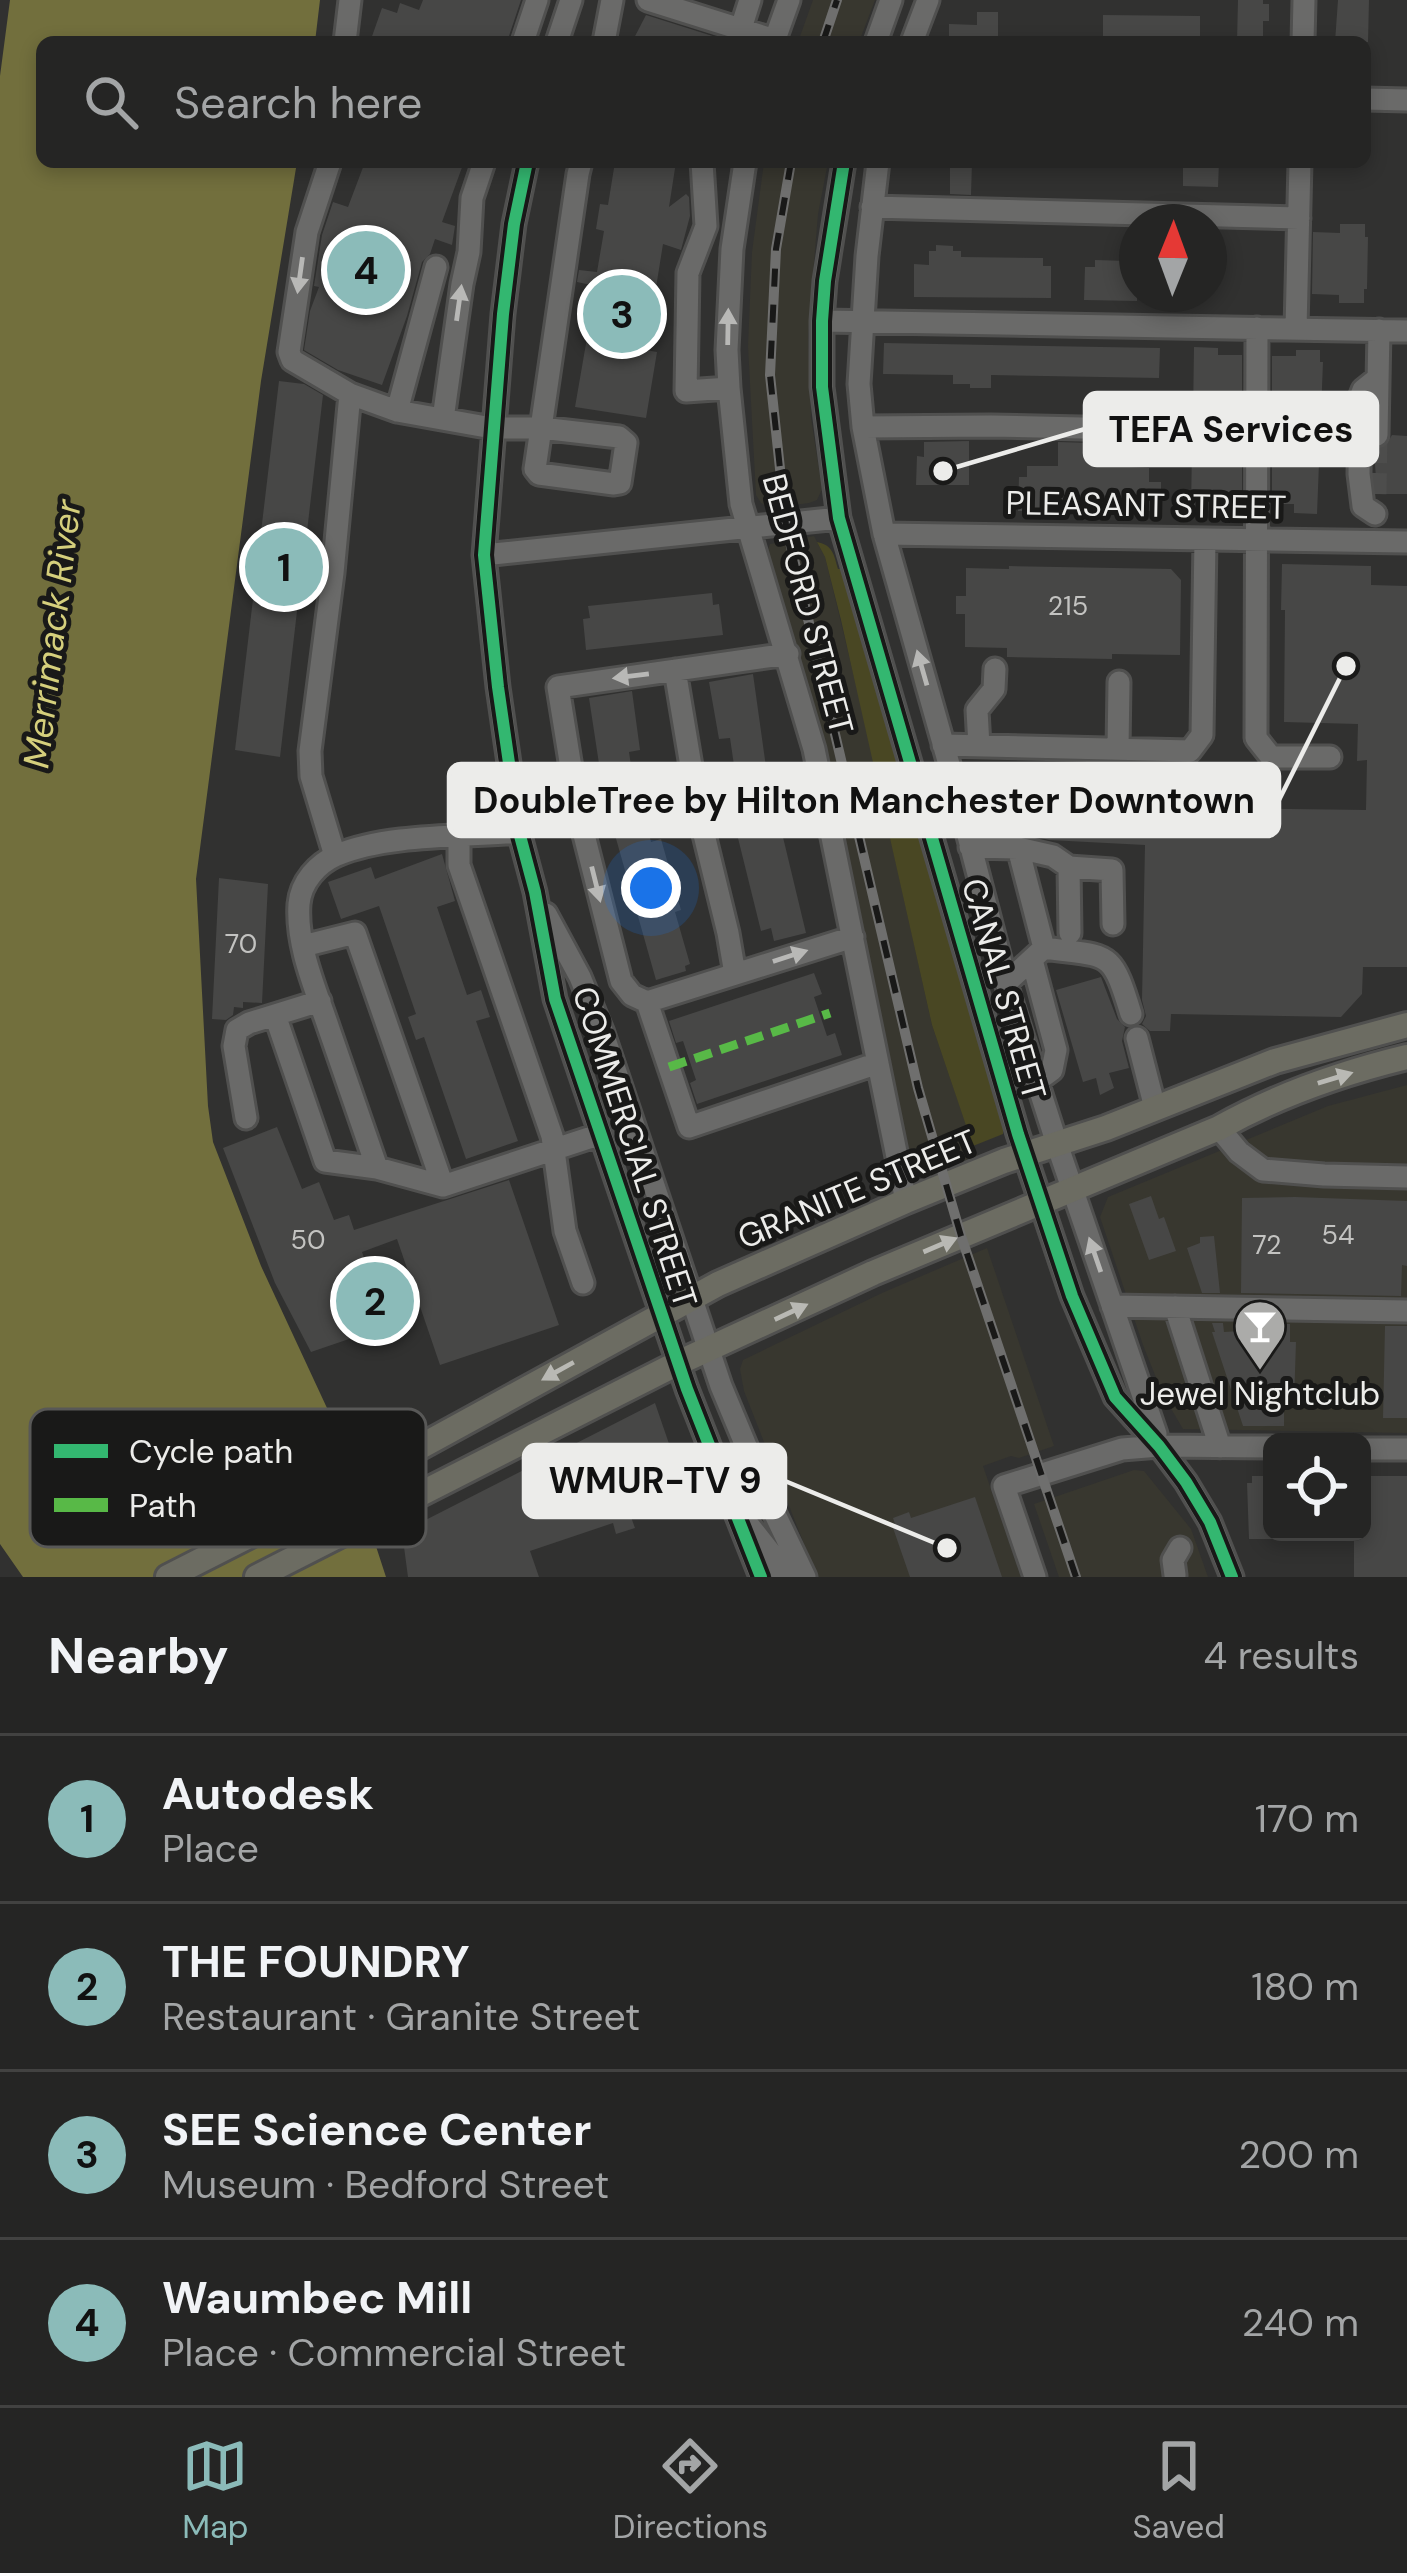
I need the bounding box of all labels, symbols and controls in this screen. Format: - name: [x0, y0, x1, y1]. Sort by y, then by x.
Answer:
- search box: [36, 36, 1371, 168]
- icon: search: [78, 69, 144, 135]
- text: Search here: [174, 73, 422, 132]
- north arrow: [1119, 204, 1227, 312]
- pin: 4: [327, 225, 405, 315]
- one-way arrow: [290, 257, 309, 294]
- pin: 3: [583, 269, 661, 359]
- one-way arrow: [450, 284, 469, 321]
- one-way arrow: [718, 307, 737, 345]
- callout: TEFA Services: [1085, 393, 1377, 465]
- text: TEFA Services: [1109, 406, 1353, 453]
- street label: BEDFORD STREET: [753, 469, 863, 739]
- street label: PLEASANT STREET: [1005, 481, 1287, 529]
- water label: Merrimack River: [12, 496, 92, 771]
- pin: 1: [245, 522, 323, 612]
- house number: 215: [1048, 588, 1088, 623]
- one-way arrow: [912, 649, 930, 686]
- one-way arrow: [612, 666, 649, 685]
- callout: DoubleTree by Hilton Manchester Downtown: [449, 764, 1279, 836]
- text: DoubleTree by Hilton Manchester Downtown: [473, 777, 1255, 824]
- your location: [621, 858, 681, 918]
- one-way arrow: [588, 865, 607, 902]
- street label: CANAL STREET: [952, 873, 1056, 1105]
- house number: 70: [225, 926, 257, 961]
- one-way arrow: [772, 946, 809, 965]
- street label: COMMERCIAL STREET: [563, 981, 707, 1313]
- one-way arrow: [1317, 1068, 1354, 1086]
- street label: GRANITE STREET: [731, 1119, 983, 1259]
- house number: 54: [1322, 1217, 1354, 1252]
- house number: 50: [291, 1222, 325, 1257]
- house number: 72: [1252, 1227, 1282, 1262]
- one-way arrow: [923, 1234, 958, 1254]
- one-way arrow: [1085, 1236, 1104, 1273]
- pin: 2: [336, 1256, 414, 1346]
- bar icon: Jewel Nightclub: [1232, 1298, 1288, 1372]
- one-way arrow: [774, 1302, 809, 1322]
- one-way arrow: [540, 1360, 575, 1381]
- place label: Jewel Nightclub: [1140, 1372, 1380, 1415]
- legend: [30, 1409, 426, 1547]
- text: Cycle path: [129, 1430, 293, 1473]
- map controls: [1263, 1433, 1371, 1541]
- button: locate: [1263, 1433, 1371, 1541]
- callout: WMUR-TV 9: [524, 1445, 785, 1517]
- text: WMUR-TV 9: [548, 1457, 762, 1504]
- text: Path: [129, 1484, 197, 1527]
- text: Nearby: [48, 1622, 229, 1689]
- text: 4 results: [1204, 1630, 1359, 1681]
- text: Autodesk: [162, 1764, 374, 1823]
- text: 1: [80, 1793, 94, 1844]
- text: 170 m: [1255, 1793, 1359, 1844]
- text: Place: [162, 1823, 259, 1874]
- text: THE FOUNDRY: [162, 1932, 469, 1991]
- text: 2: [76, 1961, 98, 2012]
- text: 180 m: [1251, 1961, 1359, 2012]
- text: Restaurant · Granite Street: [162, 1991, 640, 2042]
- text: SEE Science Center: [162, 2100, 591, 2159]
- text: 3: [75, 2129, 99, 2180]
- text: 200 m: [1238, 2129, 1359, 2180]
- text: Museum · Bedford Street: [162, 2159, 609, 2210]
- text: Waumbec Mill: [162, 2268, 472, 2327]
- text: 4: [74, 2297, 100, 2348]
- text: 240 m: [1242, 2297, 1359, 2348]
- text: Place · Commercial Street: [162, 2327, 626, 2378]
- tab: Map: [182, 2433, 249, 2548]
- tab: Directions: [613, 2433, 768, 2548]
- tab: Saved: [1132, 2433, 1225, 2548]

